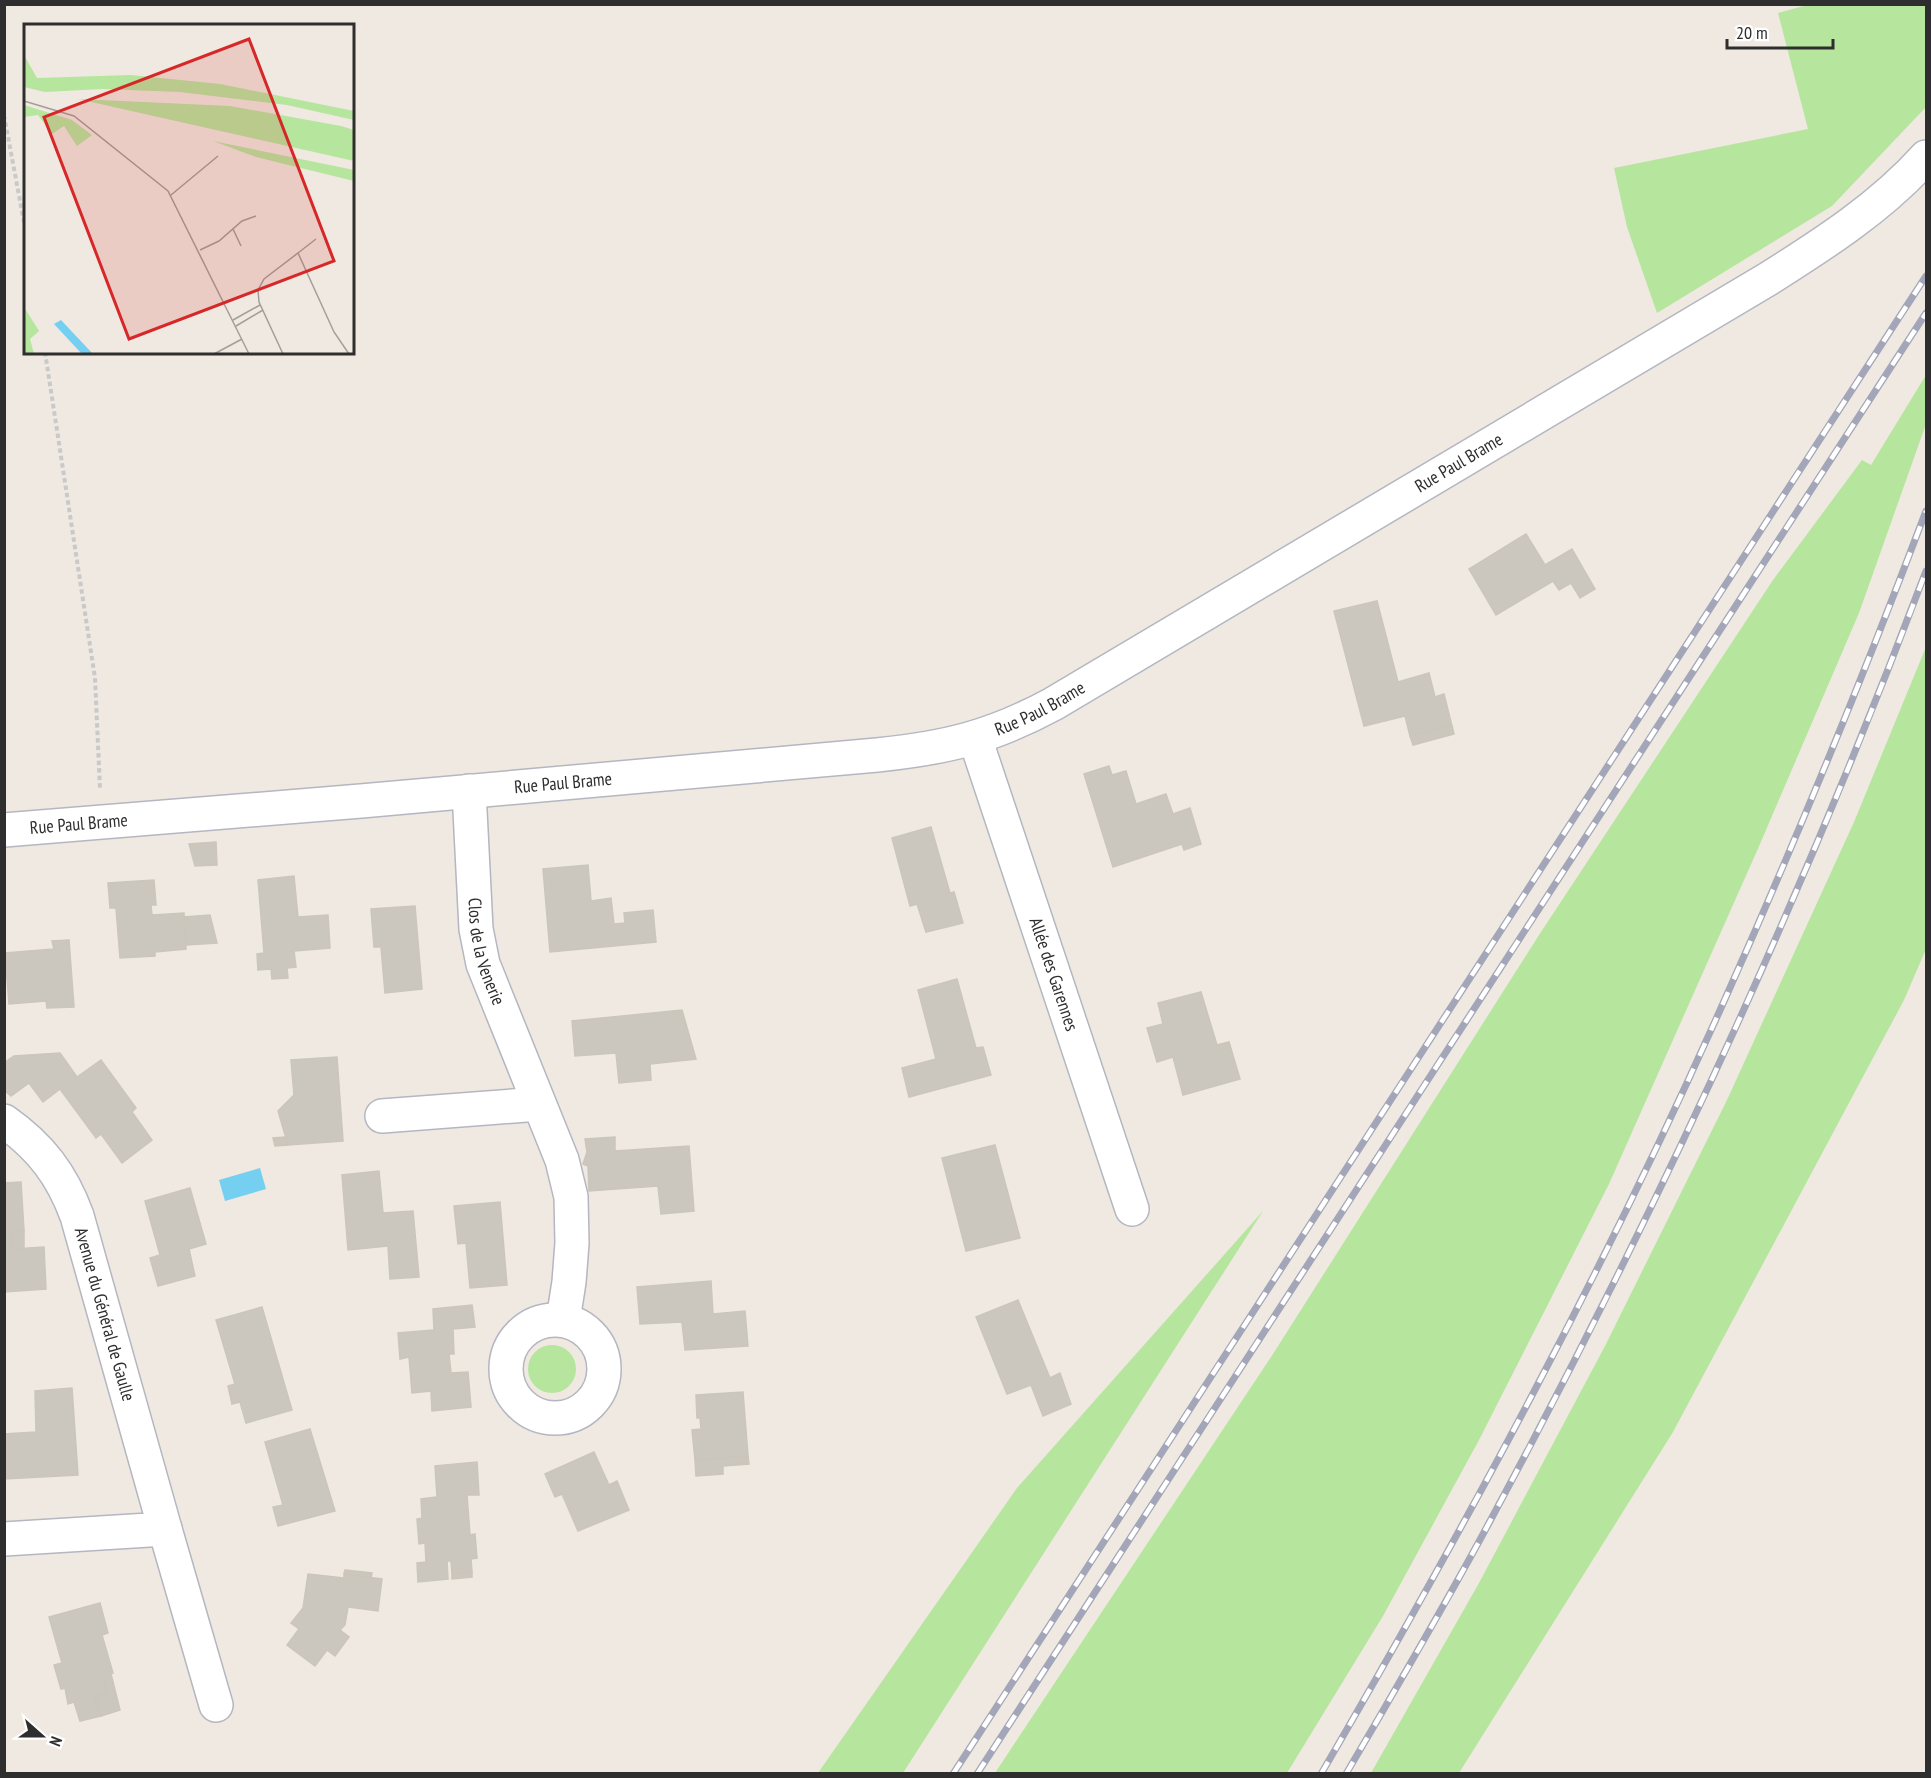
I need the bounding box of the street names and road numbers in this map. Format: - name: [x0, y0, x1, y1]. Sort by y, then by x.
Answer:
- street label: Rue Paul Brame: [1410, 427, 1507, 497]
- street label: Rue Paul Brame: [991, 676, 1089, 741]
- street label: Rue Paul Brame: [513, 767, 613, 798]
- street label: Rue Paul Brame: [29, 808, 129, 839]
- street label: Clos de la Venerie: [463, 897, 510, 1008]
- street label: Allée des Garennes: [1025, 914, 1084, 1034]
- street label: Avenue du Général de Gaulle: [70, 1225, 140, 1404]

